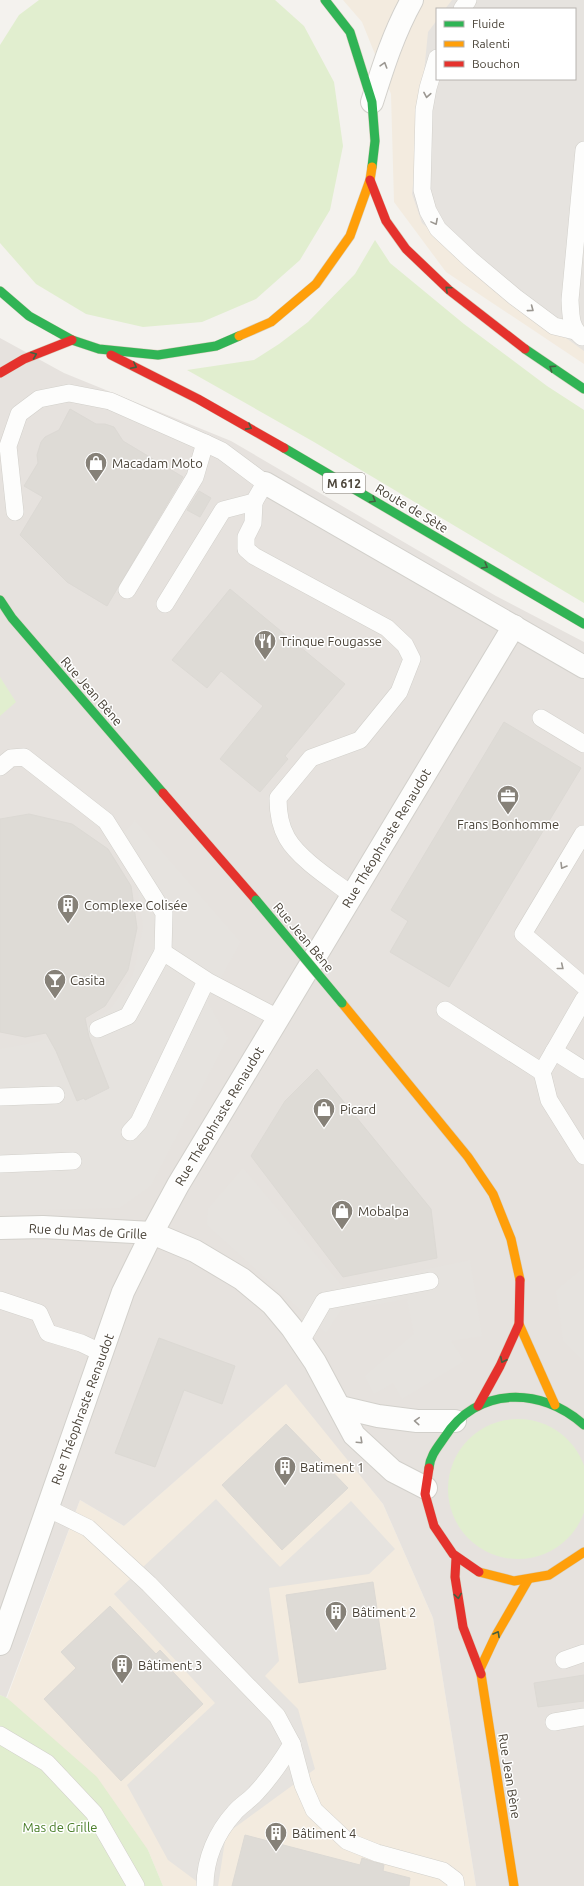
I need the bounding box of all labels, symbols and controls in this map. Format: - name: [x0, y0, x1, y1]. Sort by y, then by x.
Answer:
- legend: [436, 8, 576, 80]
- text: Fluide: [472, 17, 505, 30]
- text: Ralenti: [472, 37, 510, 50]
- text: Bouchon: [472, 57, 520, 70]
- one-way arrow: [379, 62, 388, 69]
- one-way arrow: [423, 92, 431, 98]
- one-way arrow: [430, 218, 437, 226]
- one-way arrow: [445, 287, 453, 294]
- one-way arrow: [526, 304, 533, 311]
- one-way arrow: [31, 351, 38, 359]
- one-way arrow: [130, 362, 137, 369]
- one-way arrow: [549, 366, 556, 373]
- one-way arrow: [245, 423, 252, 430]
- shop icon: Macadam Moto: [83, 450, 109, 483]
- place label: Macadam Moto: [112, 456, 203, 470]
- road number: M 612: [323, 473, 365, 493]
- street label: Route de Sète: [373, 481, 451, 535]
- one-way arrow: [369, 496, 376, 503]
- one-way arrow: [481, 562, 488, 569]
- restaurant icon: Trinque Fougasse: [252, 628, 278, 661]
- place label: Trinque Fougasse: [280, 634, 382, 648]
- street label: Rue Jean Bène: [58, 654, 126, 728]
- street label: Rue Théophraste Renaudot: [339, 766, 433, 910]
- office icon: Frans Bonhomme: [495, 783, 521, 816]
- place label: Frans Bonhomme: [457, 817, 559, 831]
- one-way arrow: [561, 862, 568, 869]
- building icon: Complexe Colisée: [55, 892, 81, 925]
- place label: Complexe Colisée: [84, 898, 188, 912]
- street label: Rue Jean Bène: [271, 899, 337, 975]
- one-way arrow: [556, 963, 564, 970]
- bar icon: Casita: [42, 967, 68, 1000]
- place label: Casita: [70, 973, 105, 987]
- street label: Rue Théophraste Renaudot: [172, 1044, 266, 1188]
- shop icon: Picard: [311, 1096, 337, 1129]
- place label: Picard: [340, 1102, 376, 1116]
- shop icon: Mobalpa: [329, 1198, 355, 1231]
- place label: Mobalpa: [358, 1204, 409, 1218]
- street label: Rue du Mas de Grille: [28, 1221, 148, 1241]
- street label: Rue Théophraste Renaudot: [48, 1332, 116, 1486]
- one-way arrow: [500, 1356, 508, 1363]
- one-way arrow: [413, 1416, 420, 1425]
- one-way arrow: [355, 1436, 363, 1443]
- building icon: Batiment 1: [272, 1454, 298, 1487]
- place label: Batiment 1: [300, 1460, 364, 1474]
- one-way arrow: [453, 1593, 462, 1599]
- building icon: Bâtiment 2: [323, 1599, 349, 1632]
- place label: Bâtiment 2: [352, 1605, 416, 1619]
- one-way arrow: [492, 1631, 500, 1639]
- building icon: Bâtiment 3: [109, 1652, 135, 1685]
- place label: Bâtiment 3: [138, 1658, 202, 1672]
- street label: Rue Jean Bène: [496, 1732, 524, 1820]
- park label: Mas de Grille: [22, 1820, 98, 1834]
- building icon: Bâtiment 4: [263, 1820, 289, 1853]
- place label: Bâtiment 4: [292, 1826, 356, 1840]

